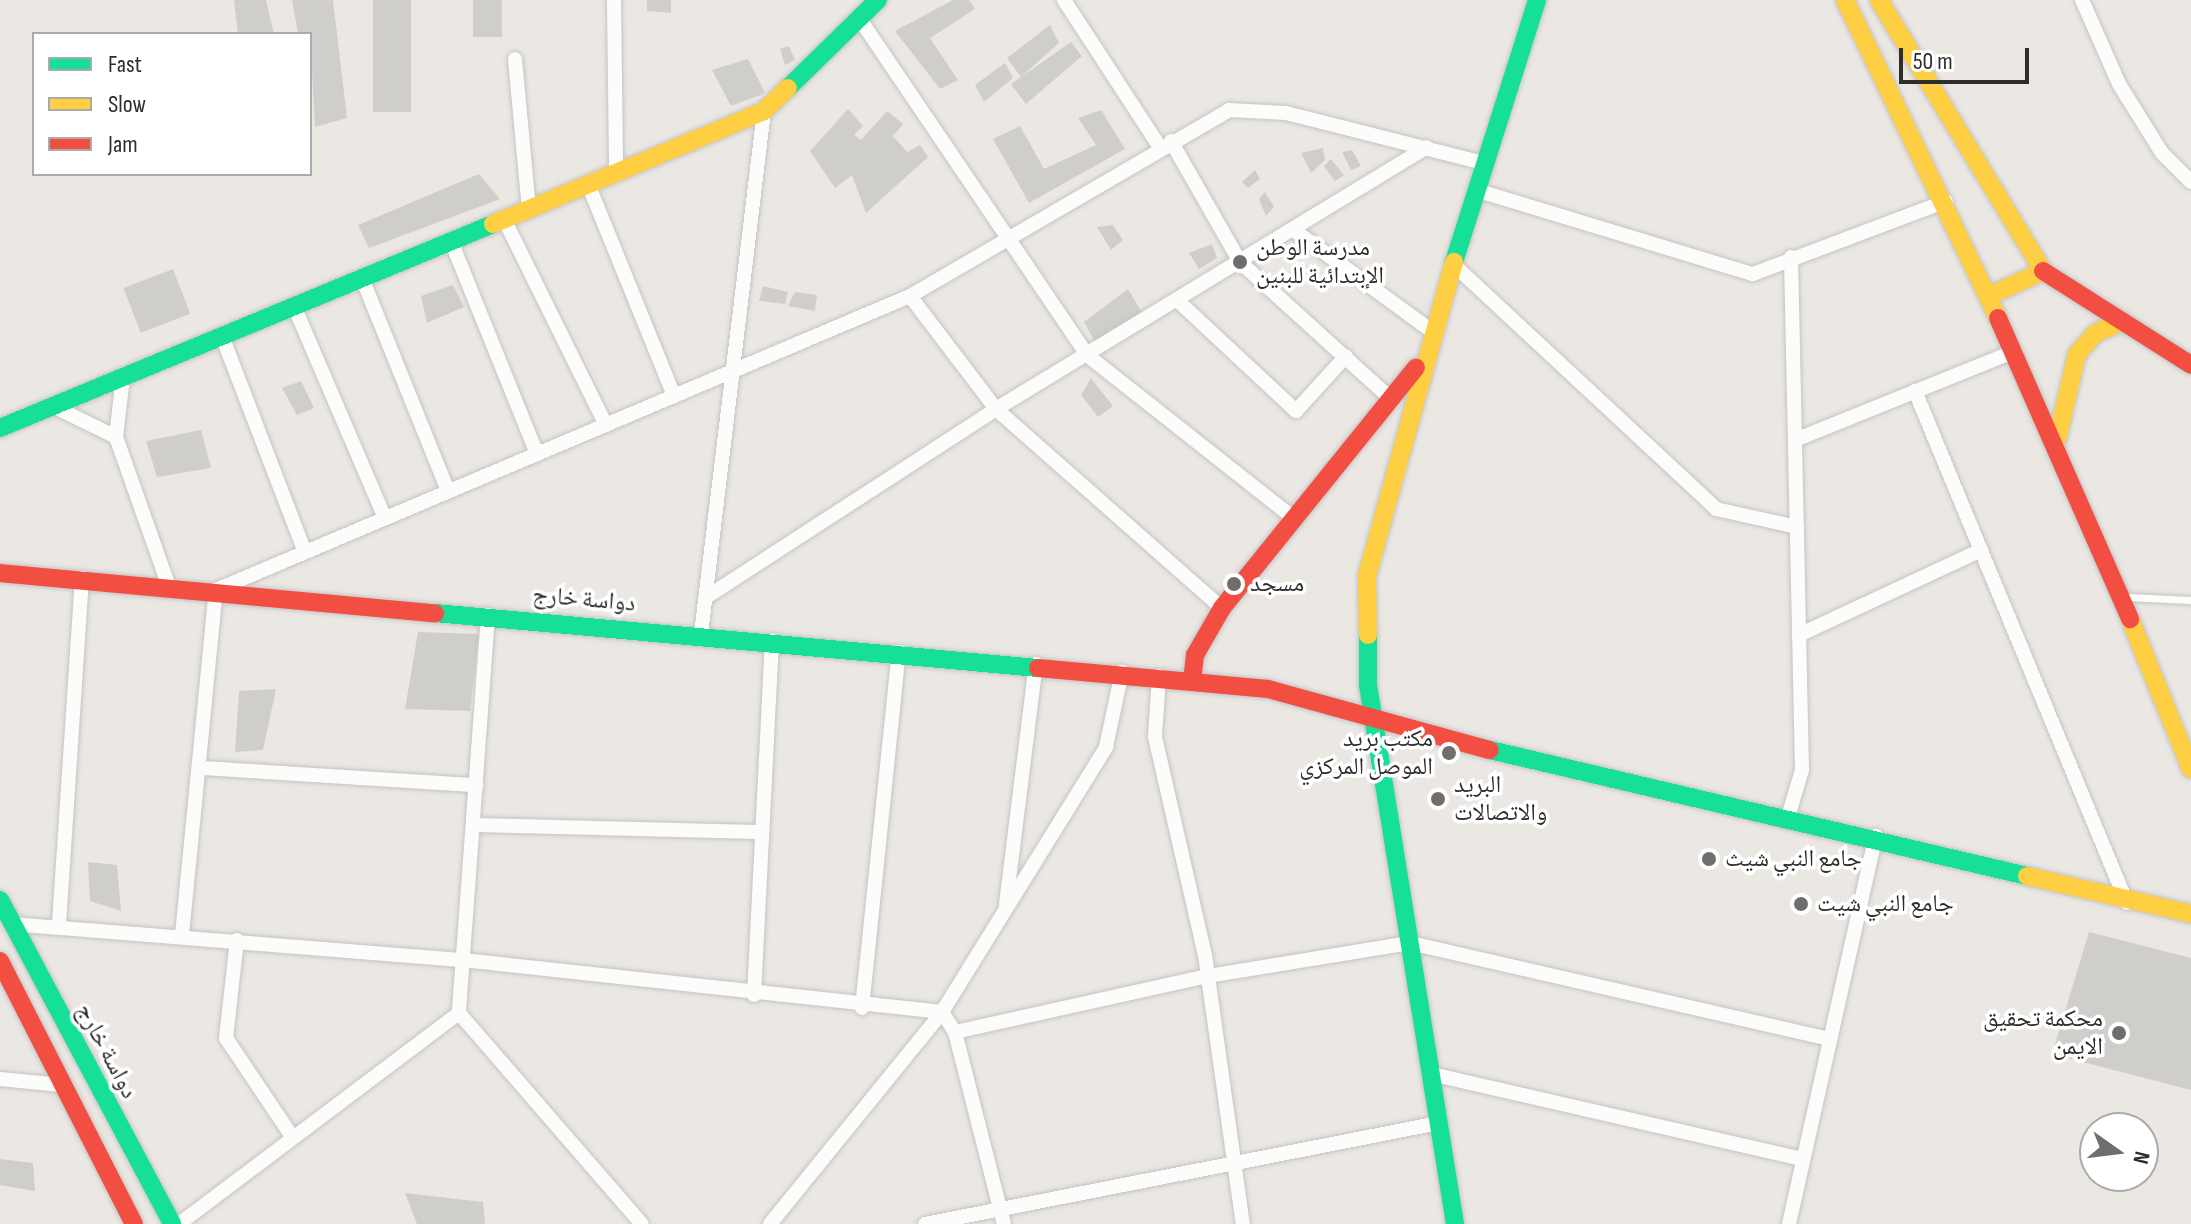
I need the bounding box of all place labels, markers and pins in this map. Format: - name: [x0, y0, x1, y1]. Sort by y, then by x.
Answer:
- place label: مدرسة الوطن الإبتدائية للبنين: [1256, 234, 1384, 290]
- marker: مدرسة الوطن الإبتدائية للبنين: [1231, 253, 1249, 271]
- place label: مسجد: [1250, 570, 1304, 598]
- marker: مسجد: [1225, 575, 1243, 593]
- place label: مكتب بريد الموصل المركزي: [1299, 725, 1433, 781]
- marker: مكتب بريد الموصل المركزي: [1440, 744, 1458, 762]
- place label: البريد والاتصالات: [1454, 771, 1547, 827]
- marker: البريد والاتصالات: [1429, 790, 1447, 808]
- place label: جامع النبي شيث: [1725, 845, 1862, 873]
- marker: جامع النبي شيث: [1700, 850, 1718, 868]
- place label: جامع النبي شيت: [1817, 890, 1954, 918]
- marker: جامع النبي شيت: [1792, 895, 1810, 913]
- place label: محكمة تحقيق الايمن: [1983, 1005, 2103, 1061]
- marker: محكمة تحقيق الايمن: [2110, 1024, 2128, 1042]

